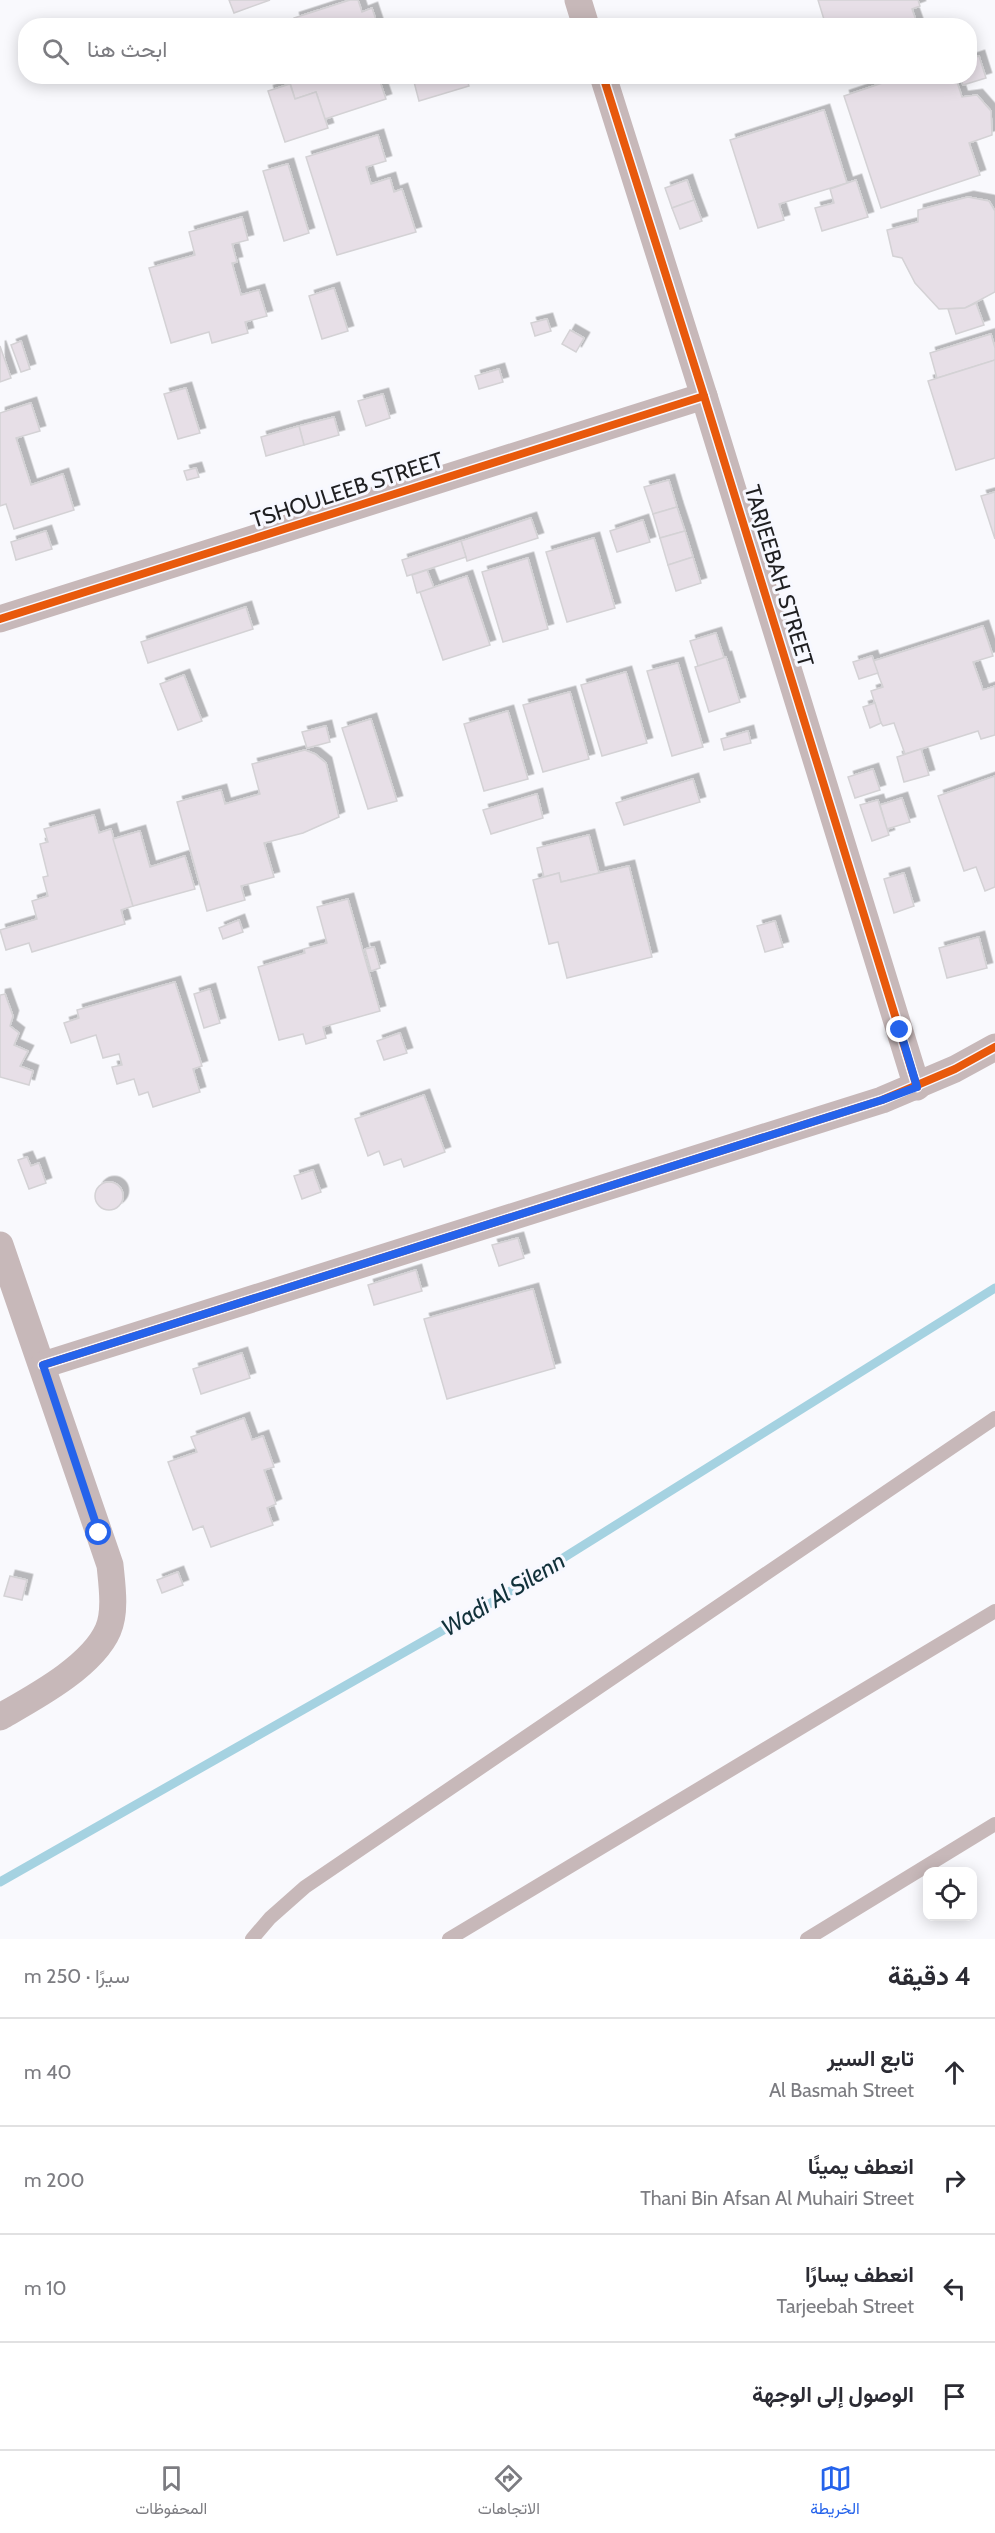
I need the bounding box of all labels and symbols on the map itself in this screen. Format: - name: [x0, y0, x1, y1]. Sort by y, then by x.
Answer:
- street label: TSHOULEEB STREET: [248, 446, 447, 534]
- street label: TARJEEBAH STREET: [739, 482, 820, 670]
- route end: [886, 1016, 912, 1042]
- route start: [85, 1519, 111, 1545]
- water label: Wadi Al Silenn: [436, 1546, 570, 1642]

